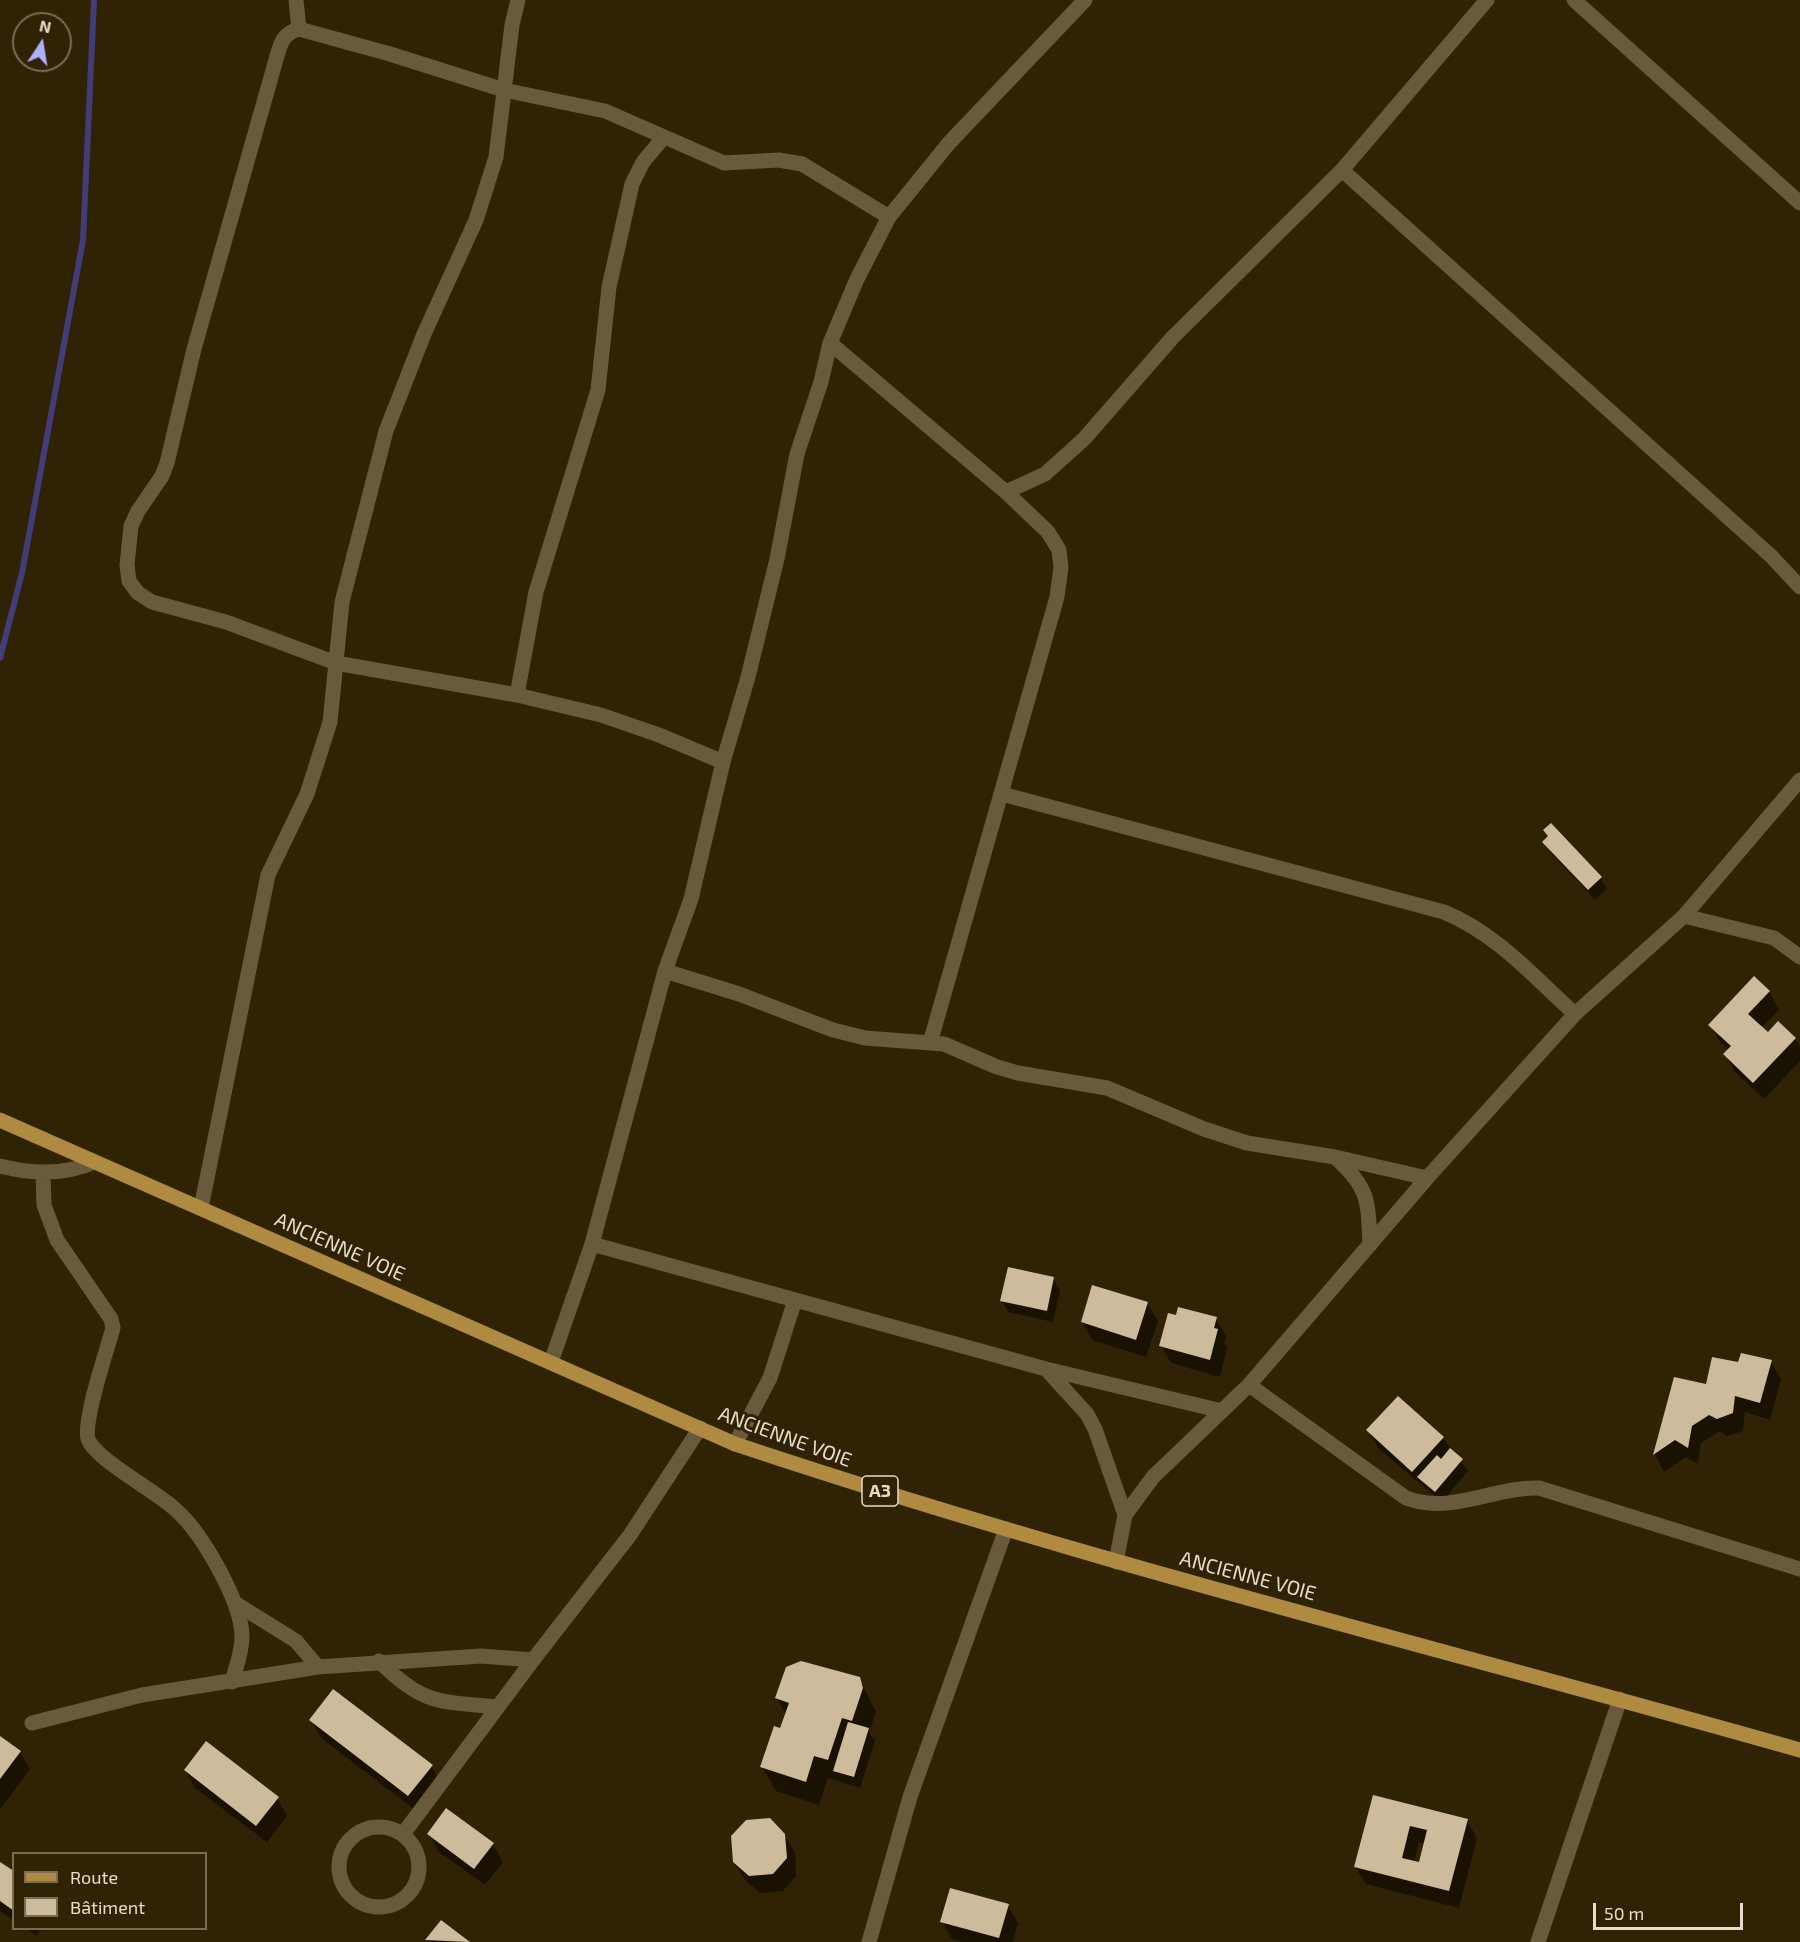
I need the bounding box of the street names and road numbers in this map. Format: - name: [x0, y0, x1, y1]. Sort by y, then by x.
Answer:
- street label: ANCIENNE VOIE: [271, 1208, 409, 1286]
- street label: ANCIENNE VOIE: [715, 1402, 855, 1472]
- road number: A3: [862, 1476, 898, 1506]
- street label: ANCIENNE VOIE: [1177, 1546, 1319, 1606]

